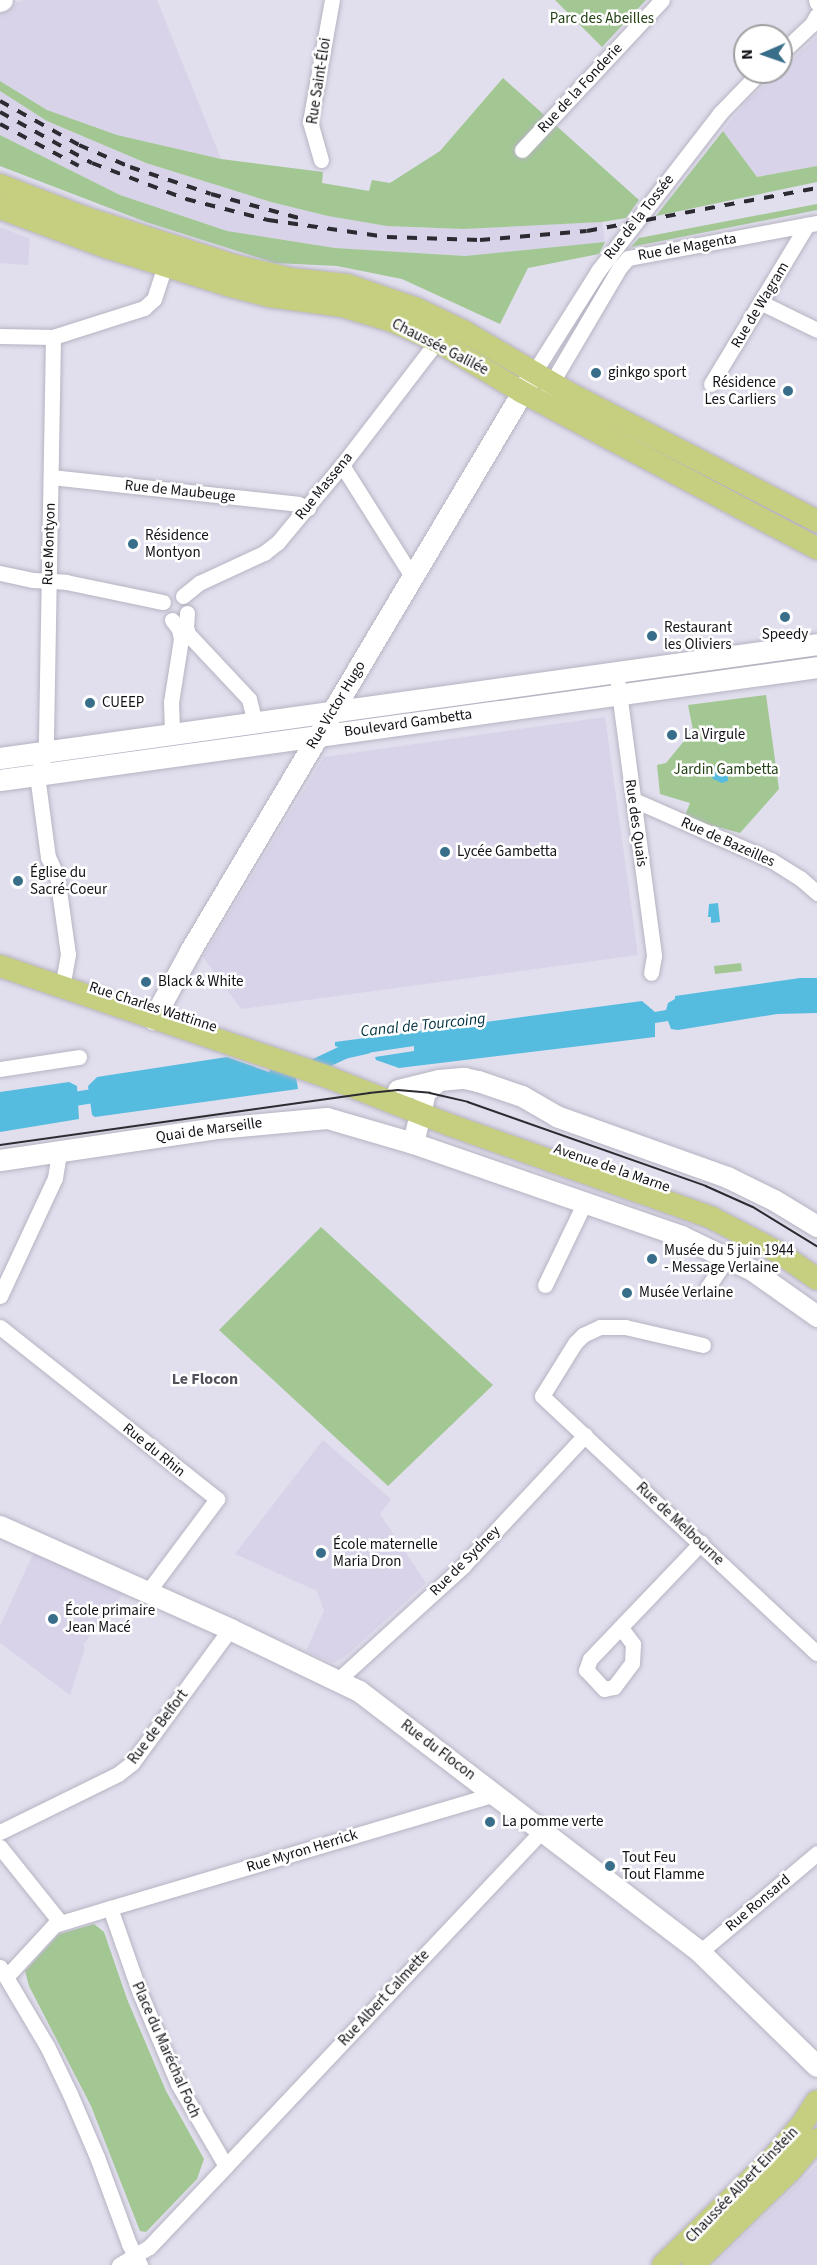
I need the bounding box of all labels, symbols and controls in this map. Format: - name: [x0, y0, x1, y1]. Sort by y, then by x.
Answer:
- park label: Parc des Abeilles: [550, 10, 654, 28]
- north arrow: [733, 24, 793, 84]
- street label: Rue Saint-Éloi: [303, 36, 335, 126]
- street label: Rue de la Fonderie: [534, 39, 626, 137]
- text: N: [736, 49, 758, 60]
- street label: Rue de la Tossée: [600, 171, 678, 263]
- street label: Rue de Magenta: [636, 229, 738, 265]
- street label: Rue de Wagram: [727, 259, 793, 351]
- street label: Chaussée Galilée: [389, 315, 491, 379]
- place label: ginkgo sport: [608, 364, 686, 382]
- marker: ginkgo sport: [589, 366, 603, 380]
- place label: Résidence Les Carliers: [704, 373, 776, 408]
- marker: Résidence Les Carliers: [781, 384, 795, 398]
- street label: Rue Massena: [291, 449, 357, 523]
- street label: Rue de Maubeuge: [124, 476, 236, 506]
- street label: Rue Montyon: [39, 502, 59, 586]
- place label: Résidence Montyon: [145, 526, 209, 561]
- marker: Résidence Montyon: [126, 537, 140, 551]
- marker: Speedy: [778, 610, 792, 624]
- place label: Restaurant les Oliviers: [664, 618, 732, 653]
- place label: Speedy: [762, 626, 808, 644]
- marker: Restaurant les Oliviers: [645, 629, 659, 643]
- street label: Rue Victor Hugo: [303, 658, 369, 752]
- place label: CUEEP: [102, 694, 144, 712]
- marker: CUEEP: [83, 696, 97, 710]
- street label: Boulevard Gambetta: [343, 705, 473, 741]
- place label: La Virgule: [684, 726, 745, 744]
- marker: La Virgule: [665, 728, 679, 742]
- park label: Jardin Gambetta: [674, 761, 778, 779]
- street label: Rue des Quais: [621, 778, 651, 868]
- street label: Rue de Bazeilles: [678, 813, 778, 871]
- place label: Lycée Gambetta: [457, 843, 557, 861]
- marker: Lycée Gambetta: [438, 845, 452, 859]
- place label: Église du Sacré-Coeur: [30, 863, 107, 898]
- marker: Église du Sacré-Coeur: [11, 874, 25, 888]
- place label: Black & White: [158, 973, 244, 991]
- marker: Black & White: [139, 975, 153, 989]
- street label: Rue Charles Wattinne: [87, 978, 219, 1036]
- water label: Canal de Tourcoing: [360, 1009, 486, 1041]
- street label: Quai de Marseille: [155, 1114, 263, 1146]
- street label: Avenue de la Marne: [552, 1140, 672, 1196]
- place label: Musée du 5 juin 1944 - Message Verlaine: [664, 1241, 794, 1276]
- marker: Musée du 5 juin 1944 - Message Verlaine: [645, 1252, 659, 1266]
- place label: Musée Verlaine: [639, 1284, 733, 1302]
- marker: Musée Verlaine: [620, 1286, 634, 1300]
- district label: Le Flocon: [172, 1369, 238, 1389]
- street label: Rue du Rhin: [119, 1419, 189, 1481]
- street label: Rue de Melbourne: [632, 1479, 728, 1569]
- street label: Rue de Sydney: [426, 1522, 504, 1600]
- place label: École maternelle Maria Dron: [333, 1535, 438, 1570]
- marker: École maternelle Maria Dron: [314, 1546, 328, 1560]
- place label: École primaire Jean Macé: [65, 1601, 155, 1636]
- marker: École primaire Jean Macé: [46, 1612, 60, 1626]
- street label: Rue de Belfort: [124, 1686, 192, 1768]
- street label: Rue du Flocon: [397, 1716, 479, 1784]
- place label: La pomme verte: [502, 1813, 604, 1831]
- marker: La pomme verte: [483, 1815, 497, 1829]
- street label: Rue Myron Herrick: [244, 1826, 360, 1876]
- place label: Tout Feu Tout Flamme: [622, 1848, 705, 1883]
- marker: Tout Feu Tout Flamme: [603, 1859, 617, 1873]
- street label: Rue Ronsard: [722, 1871, 794, 1935]
- street label: Rue Albert Calmette: [335, 1946, 433, 2050]
- street label: Place du Maréchal Foch: [128, 1979, 204, 2121]
- street label: Chaussée Albert Einstein: [682, 2123, 802, 2247]

